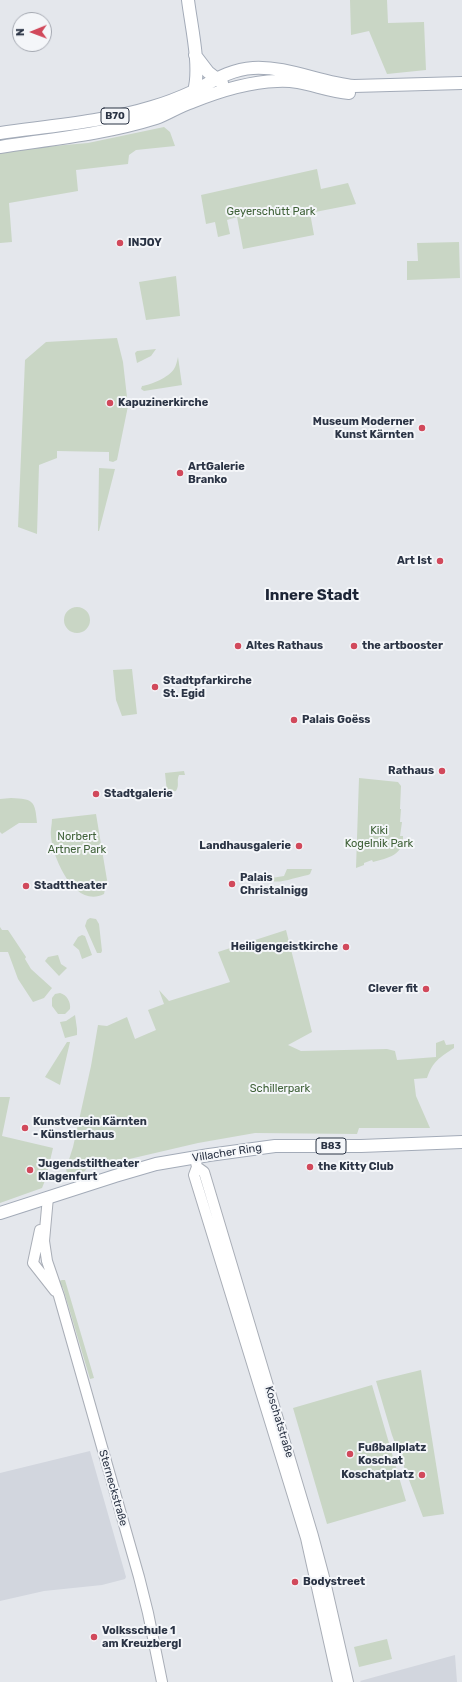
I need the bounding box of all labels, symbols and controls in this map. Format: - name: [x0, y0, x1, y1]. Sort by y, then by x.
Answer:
- north arrow: [12, 12, 52, 52]
- text: N: [14, 28, 27, 36]
- road number: B70: [101, 108, 129, 124]
- park label: Geyerschütt Park: [227, 205, 315, 219]
- place label: INJOY: [128, 236, 162, 250]
- marker: INJOY: [115, 238, 125, 248]
- place label: Kapuzinerkirche: [118, 396, 208, 410]
- marker: Kapuzinerkirche: [105, 398, 115, 408]
- place label: Museum Moderner Kunst Kärnten: [313, 415, 414, 441]
- marker: Museum Moderner Kunst Kärnten: [417, 423, 427, 433]
- place label: ArtGalerie Branko: [188, 460, 245, 486]
- marker: ArtGalerie Branko: [175, 468, 185, 478]
- place label: Art Ist: [397, 554, 432, 568]
- marker: Art Ist: [435, 556, 445, 566]
- district label: Innere Stadt: [265, 587, 359, 605]
- place label: Altes Rathaus: [246, 639, 323, 653]
- place label: the artbooster: [362, 639, 443, 653]
- marker: Altes Rathaus: [233, 641, 243, 651]
- marker: the artbooster: [349, 641, 359, 651]
- place label: Stadtpfarkirche St. Egid: [163, 674, 252, 700]
- marker: Stadtpfarkirche St. Egid: [150, 682, 160, 692]
- place label: Palais Goëss: [302, 713, 370, 727]
- marker: Palais Goëss: [289, 715, 299, 725]
- place label: Rathaus: [388, 764, 434, 778]
- marker: Rathaus: [437, 766, 447, 776]
- place label: Stadtgalerie: [104, 787, 173, 801]
- marker: Stadtgalerie: [91, 789, 101, 799]
- park label: Kiki Kogelnik Park: [345, 824, 413, 850]
- park label: Norbert Artner Park: [48, 830, 106, 856]
- place label: Landhausgalerie: [199, 839, 291, 853]
- marker: Landhausgalerie: [294, 841, 304, 851]
- place label: Palais Christalnigg: [240, 871, 308, 897]
- place label: Stadttheater: [34, 879, 107, 893]
- marker: Palais Christalnigg: [227, 879, 237, 889]
- marker: Stadttheater: [21, 881, 31, 891]
- place label: Heiligengeistkirche: [231, 940, 338, 954]
- marker: Heiligengeistkirche: [341, 942, 351, 952]
- place label: Clever fit: [368, 982, 418, 996]
- marker: Clever fit: [421, 984, 431, 994]
- park label: Schillerpark: [250, 1082, 310, 1096]
- place label: Kunstverein Kärnten - Künstlerhaus: [33, 1115, 147, 1141]
- marker: Kunstverein Kärnten - Künstlerhaus: [20, 1123, 30, 1133]
- road number: B83: [316, 1138, 346, 1154]
- street label: Villacher Ring: [191, 1141, 263, 1165]
- place label: Jugendstiltheater Klagenfurt: [38, 1157, 139, 1183]
- place label: the Kitty Club: [318, 1160, 394, 1174]
- marker: the Kitty Club: [305, 1162, 315, 1172]
- marker: Jugendstiltheater Klagenfurt: [25, 1165, 35, 1175]
- street label: Koschatstraße: [262, 1385, 296, 1459]
- place label: Fußballplatz Koschat: [358, 1441, 426, 1467]
- street label: Sterneckstraße: [96, 1448, 130, 1528]
- marker: Fußballplatz Koschat: [345, 1449, 355, 1459]
- place label: Koschatplatz: [341, 1468, 414, 1482]
- marker: Koschatplatz: [417, 1470, 427, 1480]
- place label: Bodystreet: [303, 1575, 365, 1589]
- marker: Bodystreet: [290, 1577, 300, 1587]
- place label: Volksschule 1 am Kreuzbergl: [102, 1624, 181, 1650]
- marker: Volksschule 1 am Kreuzbergl: [89, 1632, 99, 1642]

